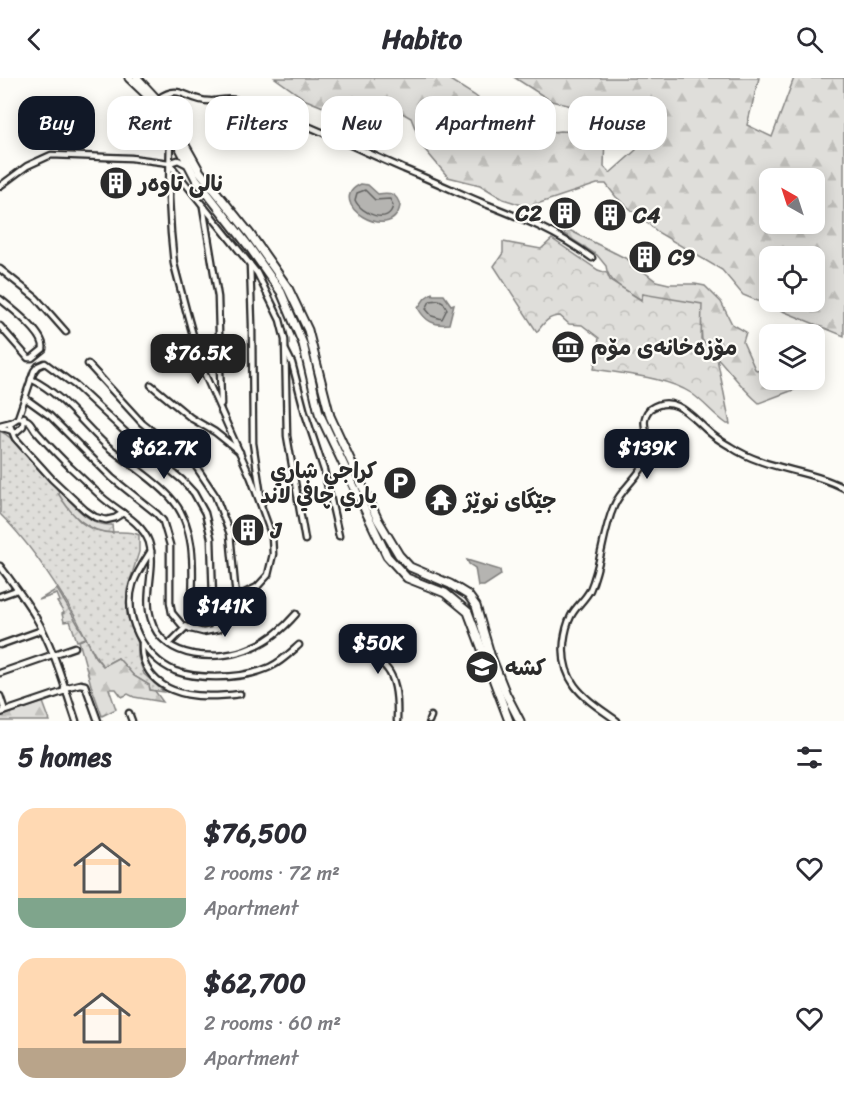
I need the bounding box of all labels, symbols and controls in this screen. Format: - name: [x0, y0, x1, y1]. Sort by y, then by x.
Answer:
- text: Habito: [382, 15, 462, 63]
- icon: back: [18, 23, 51, 56]
- icon: search: [793, 23, 826, 56]
- chip: Buy: [18, 96, 95, 150]
- chip: Rent: [107, 96, 193, 150]
- chip: Filters: [205, 96, 309, 150]
- chip: New: [321, 96, 403, 150]
- chip: Apartment: [415, 96, 556, 150]
- chip: House: [568, 96, 667, 150]
- place label: نالی تاوەر: [137, 164, 223, 203]
- building icon: نالی تاوەر: [98, 165, 134, 201]
- north arrow: [759, 168, 825, 234]
- map controls: [759, 168, 825, 390]
- place label: C2: [515, 194, 542, 233]
- building icon: C2: [547, 195, 583, 231]
- place label: C4: [632, 196, 661, 235]
- building icon: C4: [592, 197, 628, 233]
- place label: C9: [667, 238, 696, 277]
- building icon: C9: [627, 239, 663, 275]
- button: locate: [759, 246, 825, 312]
- button: layers: [759, 324, 825, 390]
- place label: مۆزەخانەی مۆم: [591, 328, 737, 367]
- museum icon: مۆزەخانەی مۆم: [550, 329, 586, 365]
- pin: $76.5K: [149, 334, 247, 385]
- text: $76.5K: [165, 336, 231, 371]
- pin: $62.7K: [115, 429, 213, 480]
- pin: $139K: [605, 429, 689, 480]
- text: $62.7K: [131, 431, 197, 466]
- text: $139K: [618, 431, 676, 466]
- place label: كراجي شاري ياري چافي لاند: [260, 451, 377, 515]
- parking icon: كراجي شاري ياري چافي لاند: [382, 465, 418, 501]
- place label: جێگای نوێژ: [462, 481, 556, 520]
- temple icon: جێگای نوێژ: [423, 482, 459, 518]
- place label: J: [269, 511, 283, 550]
- building icon: J: [230, 512, 266, 548]
- pin: $141K: [183, 587, 267, 638]
- text: $141K: [197, 589, 253, 624]
- pin: $50K: [342, 624, 414, 675]
- text: $50K: [353, 626, 403, 661]
- place label: كشه: [505, 648, 546, 687]
- school or university icon: كشه: [464, 649, 500, 685]
- text: 5 homes: [18, 734, 111, 780]
- icon: filters: [793, 741, 826, 774]
- text: $76,500: [204, 810, 307, 856]
- icon: home: [66, 832, 138, 904]
- icon: heart: [793, 852, 826, 885]
- text: 2 rooms · 72 m²: [204, 856, 340, 891]
- text: Apartment: [204, 891, 298, 926]
- text: $62,700: [204, 960, 306, 1006]
- icon: home: [66, 982, 138, 1054]
- icon: heart: [793, 1002, 826, 1035]
- text: 2 rooms · 60 m²: [204, 1006, 341, 1041]
- text: Apartment: [204, 1041, 298, 1076]

